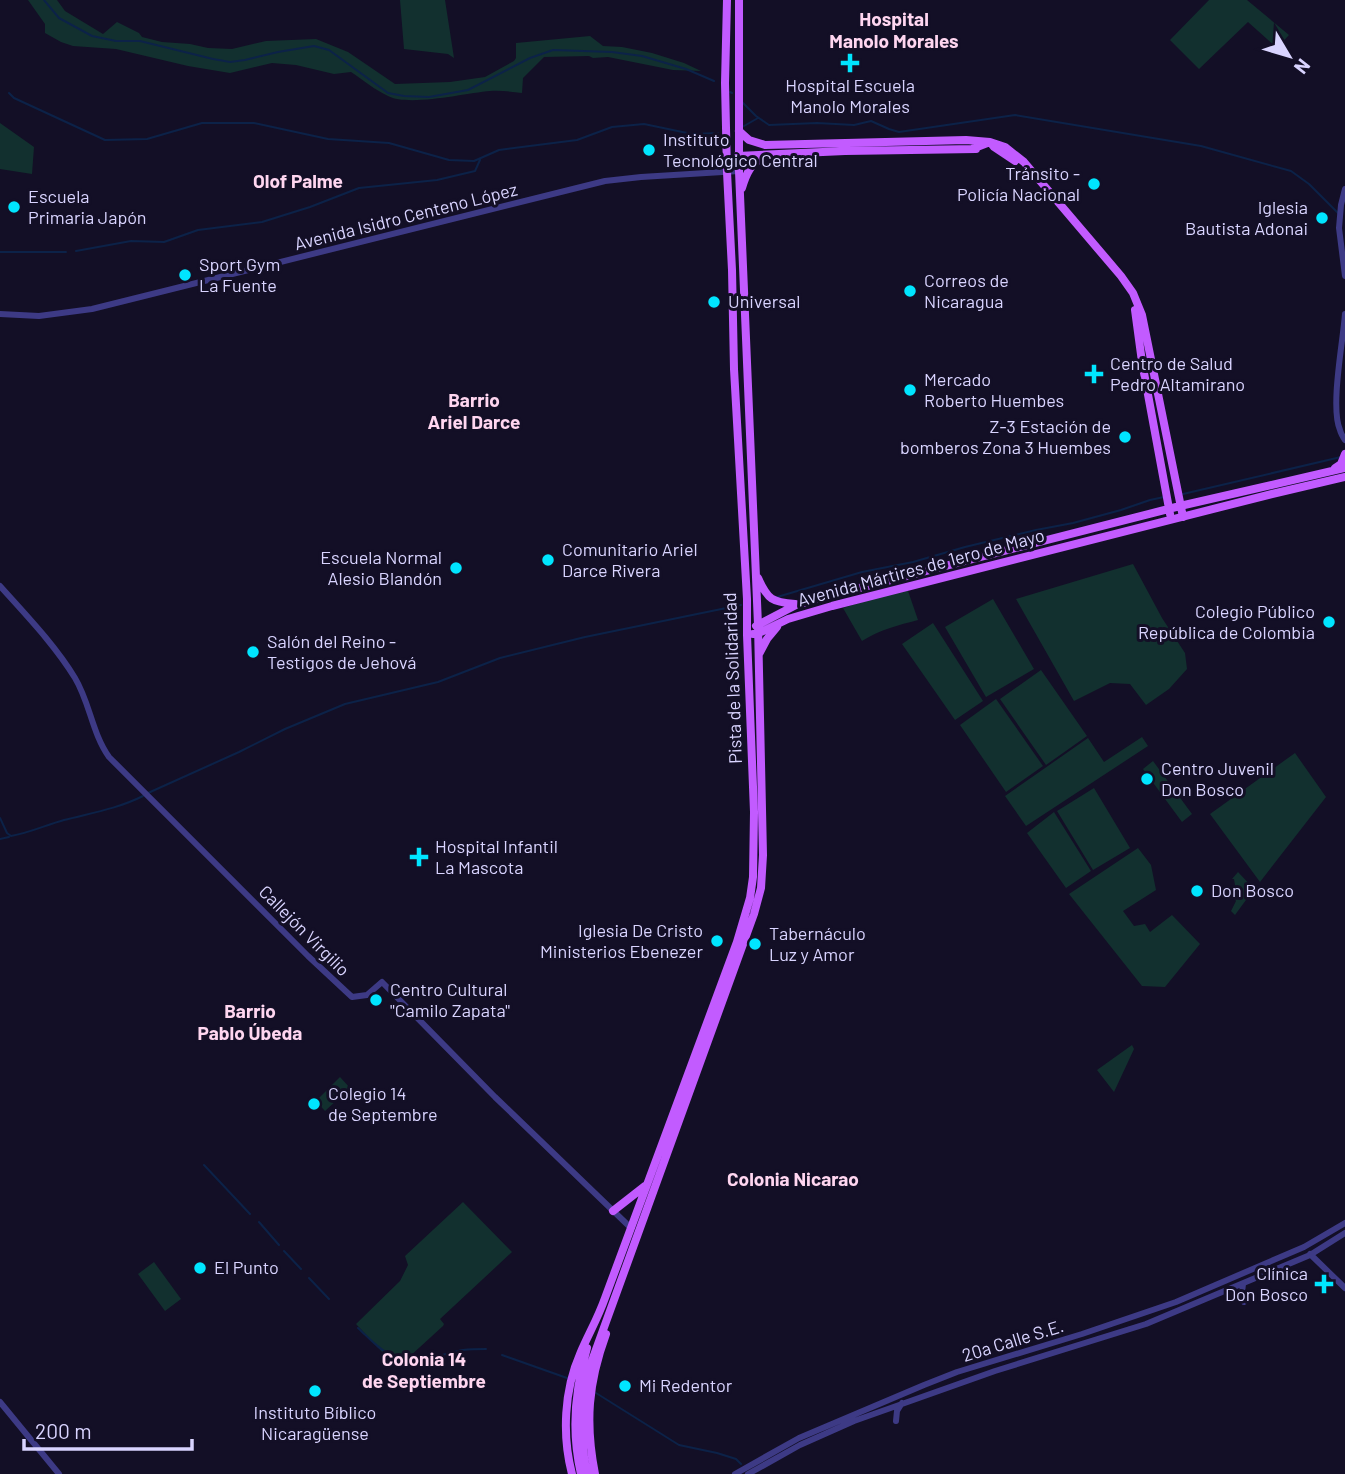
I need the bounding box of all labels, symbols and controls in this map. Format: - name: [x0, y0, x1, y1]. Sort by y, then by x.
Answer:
- district label: Hospital Manolo Morales: [829, 7, 959, 52]
- north arrow: [1254, 21, 1324, 91]
- marker: Hospital Escuela Manolo Morales: [840, 53, 860, 73]
- text: N: [1290, 55, 1316, 79]
- place label: Hospital Escuela Manolo Morales: [785, 74, 915, 117]
- place label: Instituto Tecnológico Central: [663, 128, 818, 171]
- marker: Instituto Tecnológico Central: [641, 142, 657, 158]
- place label: Tránsito - Policía Nacional: [957, 162, 1080, 205]
- district label: Olof Palme: [253, 169, 343, 192]
- marker: Tránsito - Policía Nacional: [1086, 176, 1102, 192]
- street label: Avenida Isidro Centeno López: [292, 178, 520, 254]
- place label: Escuela Primaria Japón: [28, 185, 147, 228]
- place label: Iglesia Bautista Adonai: [1185, 196, 1308, 239]
- marker: Escuela Primaria Japón: [6, 199, 22, 215]
- marker: Iglesia Bautista Adonai: [1314, 210, 1330, 226]
- place label: Sport Gym La Fuente: [199, 253, 280, 296]
- marker: Sport Gym La Fuente: [177, 267, 193, 283]
- place label: Correos de Nicaragua: [924, 269, 1009, 312]
- marker: Correos de Nicaragua: [902, 283, 918, 299]
- place label: Universal: [728, 290, 800, 312]
- marker: Universal: [706, 294, 722, 310]
- place label: Centro de Salud Pedro Altamirano: [1110, 352, 1245, 395]
- marker: Centro de Salud Pedro Altamirano: [1084, 364, 1104, 384]
- place label: Mercado Roberto Huembes: [924, 368, 1064, 411]
- marker: Mercado Roberto Huembes: [902, 382, 918, 398]
- district label: Barrio Ariel Darce: [428, 388, 520, 433]
- place label: Z-3 Estación de bomberos Zona 3 Huembes: [900, 415, 1111, 458]
- marker: Z-3 Estación de bomberos Zona 3 Huembes: [1117, 429, 1133, 445]
- street label: Avenida Mártires de 1ero de Mayo: [795, 523, 1047, 611]
- place label: Comunitario Ariel Darce Rivera: [562, 538, 698, 581]
- place label: Escuela Normal Alesio Blandón: [320, 546, 442, 589]
- marker: Comunitario Ariel Darce Rivera: [540, 552, 556, 568]
- marker: Escuela Normal Alesio Blandón: [448, 560, 464, 576]
- street label: Pista de la Solidaridad: [718, 592, 746, 764]
- place label: Colegio Público República de Colombia: [1138, 600, 1315, 643]
- marker: Colegio Público República de Colombia: [1321, 614, 1337, 630]
- place label: Salón del Reino - Testigos de Jehová: [267, 630, 416, 673]
- marker: Salón del Reino - Testigos de Jehová: [245, 644, 261, 660]
- place label: Centro Juvenil Don Bosco: [1161, 757, 1274, 800]
- marker: Centro Juvenil Don Bosco: [1139, 771, 1155, 787]
- place label: Hospital Infantil La Mascota: [435, 835, 558, 878]
- marker: Hospital Infantil La Mascota: [409, 847, 429, 867]
- place label: Don Bosco: [1211, 879, 1294, 901]
- street label: Callejón Virgilio: [255, 880, 355, 980]
- marker: Don Bosco: [1189, 883, 1205, 899]
- place label: Iglesia De Cristo Ministerios Ebenezer: [540, 919, 703, 962]
- place label: Tabernáculo Luz y Amor: [769, 922, 866, 965]
- marker: Iglesia De Cristo Ministerios Ebenezer: [709, 933, 725, 949]
- marker: Tabernáculo Luz y Amor: [747, 936, 763, 952]
- place label: Centro Cultural "Camilo Zapata": [390, 978, 510, 1021]
- marker: Centro Cultural "Camilo Zapata": [368, 992, 384, 1008]
- district label: Barrio Pablo Úbeda: [198, 999, 302, 1044]
- place label: Colegio 14 de Septembre: [328, 1082, 438, 1125]
- marker: Colegio 14 de Septembre: [306, 1096, 322, 1112]
- district label: Colonia Nicarao: [727, 1167, 859, 1190]
- place label: El Punto: [214, 1256, 279, 1278]
- marker: El Punto: [192, 1260, 208, 1276]
- place label: Clínica Don Bosco: [1225, 1262, 1308, 1305]
- marker: Clínica Don Bosco: [1314, 1274, 1334, 1294]
- street label: 20a Calle S.E.: [959, 1314, 1066, 1366]
- district label: Colonia 14 de Septiembre: [362, 1347, 486, 1392]
- place label: Mi Redentor: [639, 1374, 733, 1396]
- marker: Mi Redentor: [617, 1378, 633, 1394]
- marker: Instituto Bíblico Nicaragüense: [307, 1383, 323, 1399]
- place label: Instituto Bíblico Nicaragüense: [254, 1401, 376, 1444]
- scale bar: [24, 1408, 192, 1452]
- text: 200 m: [35, 1418, 92, 1443]

